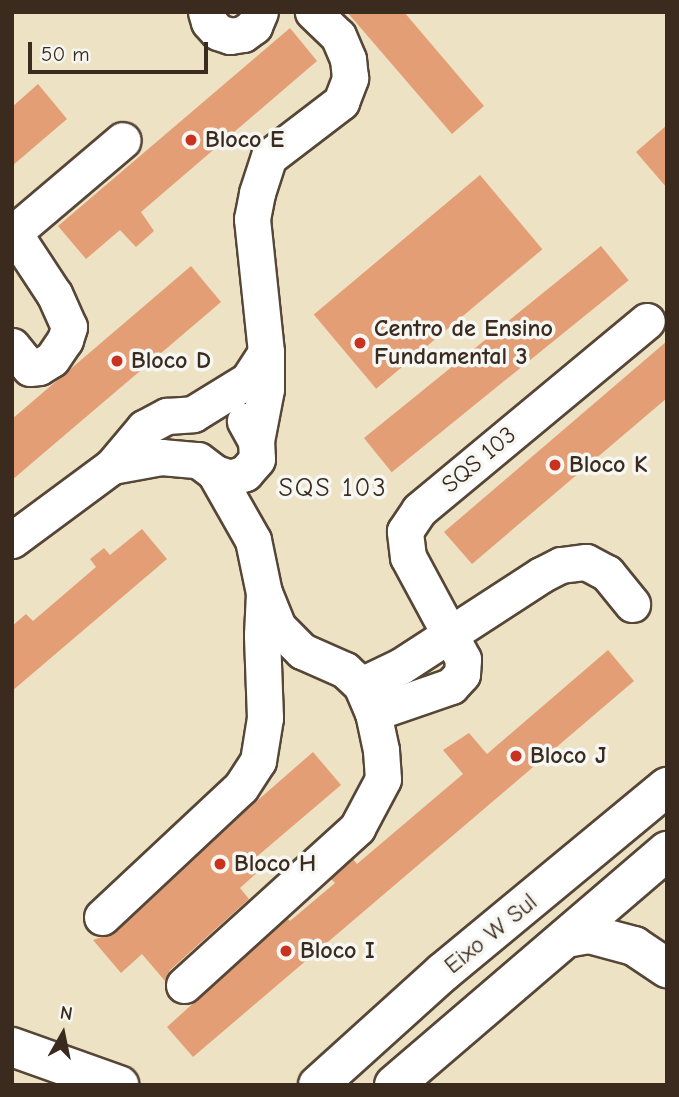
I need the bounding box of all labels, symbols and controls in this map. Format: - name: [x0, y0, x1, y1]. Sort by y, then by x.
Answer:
- scale bar: [32, 28, 212, 72]
- text: 50 m: [41, 42, 90, 66]
- place label: Bloco E: [205, 126, 284, 154]
- marker: Bloco E: [183, 132, 199, 148]
- place label: Centro de Ensino Fundamental 3: [374, 315, 553, 371]
- marker: Centro de Ensino Fundamental 3: [352, 335, 368, 351]
- place label: Bloco D: [131, 347, 211, 375]
- marker: Bloco D: [109, 353, 125, 369]
- street label: SQS 103: [436, 421, 522, 499]
- place label: Bloco K: [569, 451, 647, 479]
- marker: Bloco K: [547, 457, 563, 473]
- district label: SQS 103: [279, 473, 387, 505]
- place label: Bloco J: [530, 742, 606, 770]
- marker: Bloco J: [508, 748, 524, 764]
- place label: Bloco H: [234, 850, 316, 878]
- marker: Bloco H: [212, 856, 228, 872]
- street label: Eixo W Sul: [439, 888, 543, 980]
- place label: Bloco I: [300, 937, 375, 965]
- marker: Bloco I: [278, 943, 294, 959]
- north arrow: [28, 999, 98, 1069]
- text: N: [58, 1001, 74, 1025]

